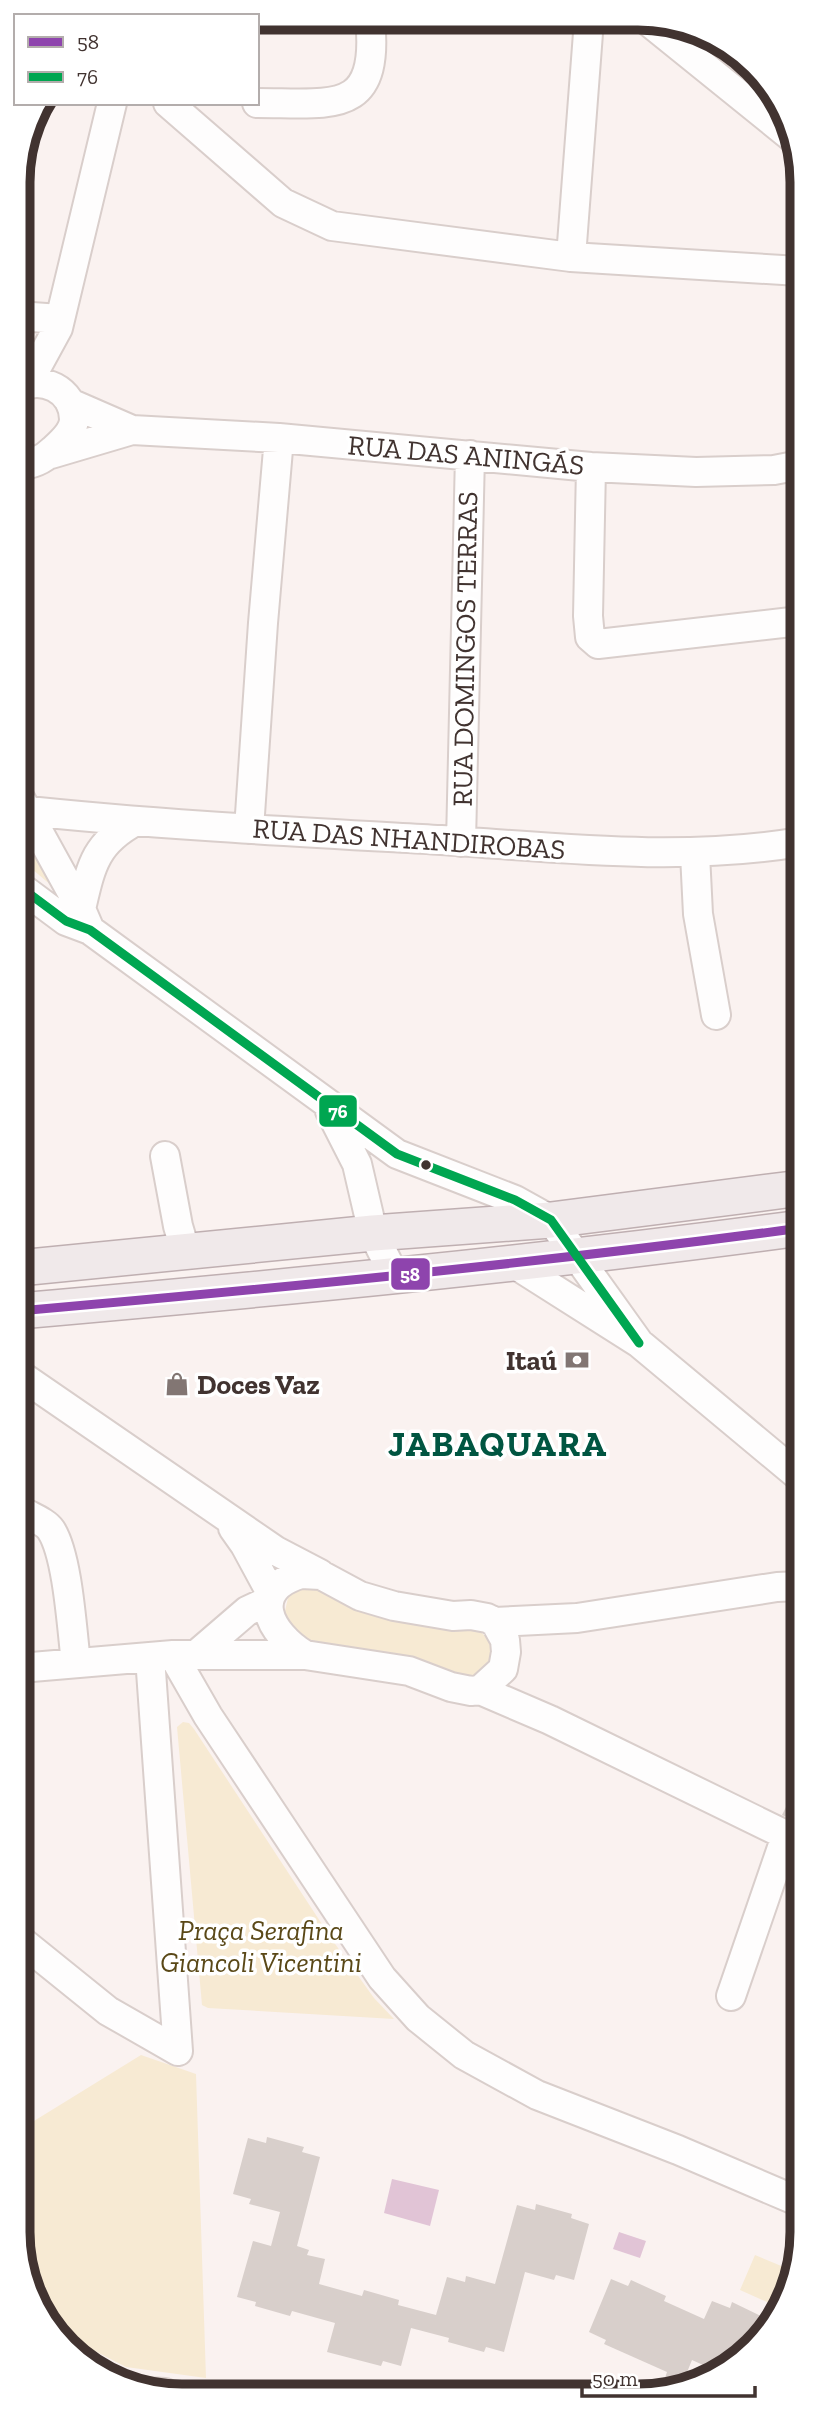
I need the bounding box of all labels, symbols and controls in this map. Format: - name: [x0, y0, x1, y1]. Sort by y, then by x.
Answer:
- legend: [14, 14, 259, 105]
- text: 58: [77, 29, 99, 54]
- text: 76: [77, 64, 98, 89]
- street label: RUA DAS ANINGÁS: [346, 428, 586, 482]
- street label: RUA DOMINGOS TERRAS: [446, 491, 484, 807]
- street label: RUA DAS NHANDIROBAS: [252, 812, 566, 866]
- line badge: 76: [318, 1094, 358, 1128]
- text: 76: [328, 1100, 348, 1123]
- unlabelled marker: [419, 1158, 433, 1172]
- line badge: 58: [390, 1257, 431, 1291]
- text: 58: [400, 1263, 420, 1286]
- place label: Itaú: [506, 1344, 557, 1377]
- bank icon: Itaú: [563, 1346, 591, 1374]
- place label: Doces Vaz: [197, 1368, 320, 1401]
- shop icon: Doces Vaz: [163, 1370, 191, 1398]
- district label: JABAQUARA: [388, 1423, 608, 1465]
- park label: Praça Serafina Giancoli Vicentini: [160, 1914, 362, 1979]
- scale bar: [582, 2354, 755, 2398]
- text: 50 m: [592, 2366, 638, 2391]

